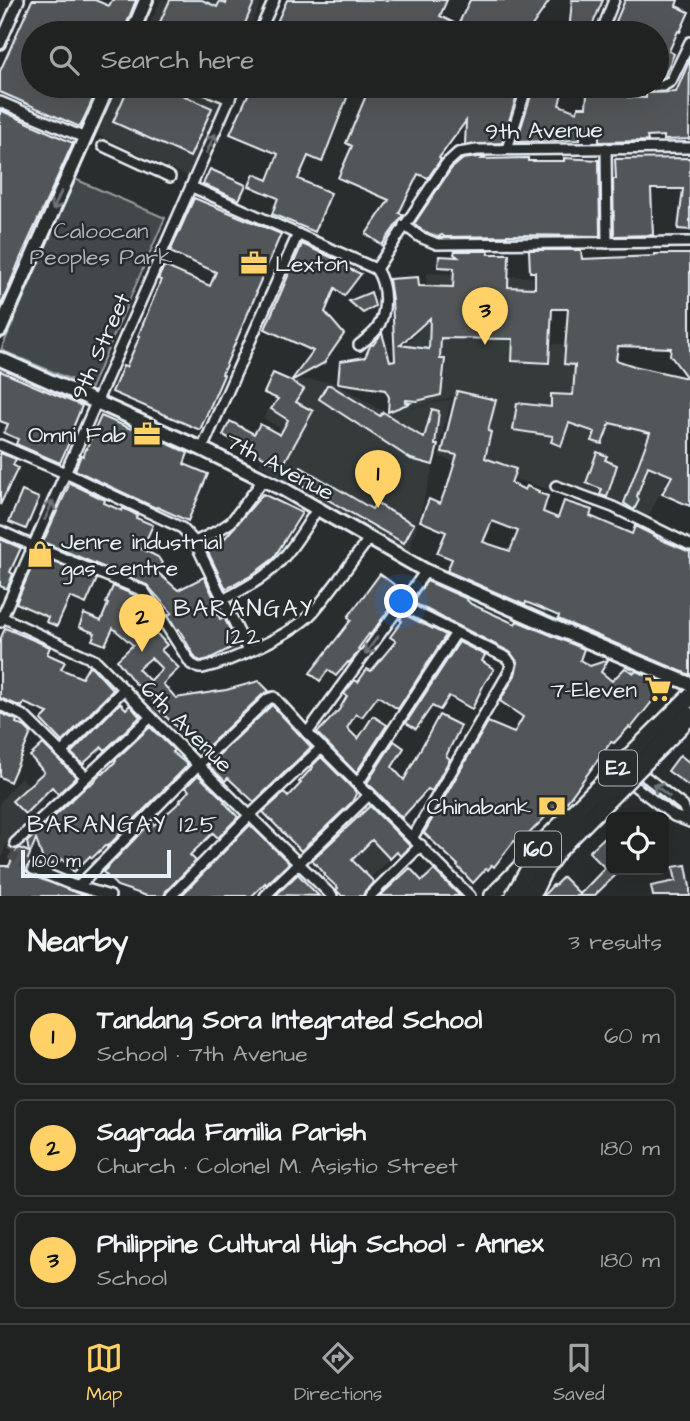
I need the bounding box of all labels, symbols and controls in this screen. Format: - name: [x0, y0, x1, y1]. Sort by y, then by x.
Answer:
- search box: [21, 21, 669, 98]
- icon: search: [45, 41, 83, 79]
- text: Search here: [101, 42, 254, 78]
- street label: 9th Avenue: [485, 114, 603, 148]
- one-way arrow: [205, 133, 218, 155]
- one-way arrow: [50, 189, 63, 211]
- park label: Caloocan Peoples Park: [30, 215, 172, 273]
- office icon: Lexton: [239, 248, 269, 278]
- place label: Lexton: [275, 248, 348, 280]
- street label: 9th Street: [63, 287, 139, 405]
- pin: 3: [462, 287, 508, 345]
- place label: Omni Fab: [28, 419, 126, 451]
- office icon: Omni Fab: [132, 419, 162, 449]
- street label: 7th Avenue: [220, 425, 339, 509]
- pin: 1: [355, 450, 401, 508]
- one-way arrow: [43, 500, 56, 521]
- place label: Jenre industrial gas centre: [61, 526, 222, 585]
- shop icon: Jenre industrial gas centre: [25, 539, 55, 569]
- your location: [384, 584, 418, 618]
- district label: BARANGAY 122: [174, 592, 314, 654]
- pin: 2: [119, 594, 165, 652]
- one-way arrow: [364, 636, 378, 655]
- street label: 6th Avenue: [133, 673, 240, 780]
- place label: 7-Eleven: [550, 674, 637, 706]
- supermarket icon: 7-Eleven: [643, 674, 673, 704]
- road number: E2: [599, 750, 637, 786]
- one-way arrow: [653, 782, 671, 797]
- place label: Chinabank: [426, 791, 531, 823]
- bank icon: Chinabank: [537, 791, 567, 821]
- district label: BARANGAY 125: [27, 808, 219, 842]
- map controls: [606, 812, 669, 875]
- button: locate: [606, 812, 669, 875]
- road number: 160: [515, 832, 561, 866]
- scale bar: [21, 847, 172, 879]
- text: 100 m: [32, 848, 81, 875]
- text: Nearby: [28, 921, 128, 963]
- text: 3 results: [568, 926, 662, 958]
- text: Tandang Sora Integrated School: [97, 1002, 482, 1038]
- text: 1: [52, 1020, 54, 1052]
- text: 60 m: [604, 1020, 660, 1052]
- text: School · 7th Avenue: [97, 1038, 308, 1070]
- text: Sagrada Familia Parish: [97, 1114, 366, 1150]
- text: 2: [46, 1132, 60, 1164]
- text: 180 m: [601, 1132, 660, 1164]
- text: Church · Colonel M. Asistio Street: [97, 1150, 458, 1182]
- text: Philippine Cultural High School - Annex: [97, 1226, 544, 1262]
- text: 3: [47, 1244, 59, 1276]
- text: 180 m: [601, 1244, 660, 1276]
- text: School: [97, 1262, 167, 1294]
- tab: Map: [85, 1339, 123, 1408]
- tab: Directions: [294, 1339, 382, 1408]
- tab: Saved: [553, 1339, 605, 1408]

